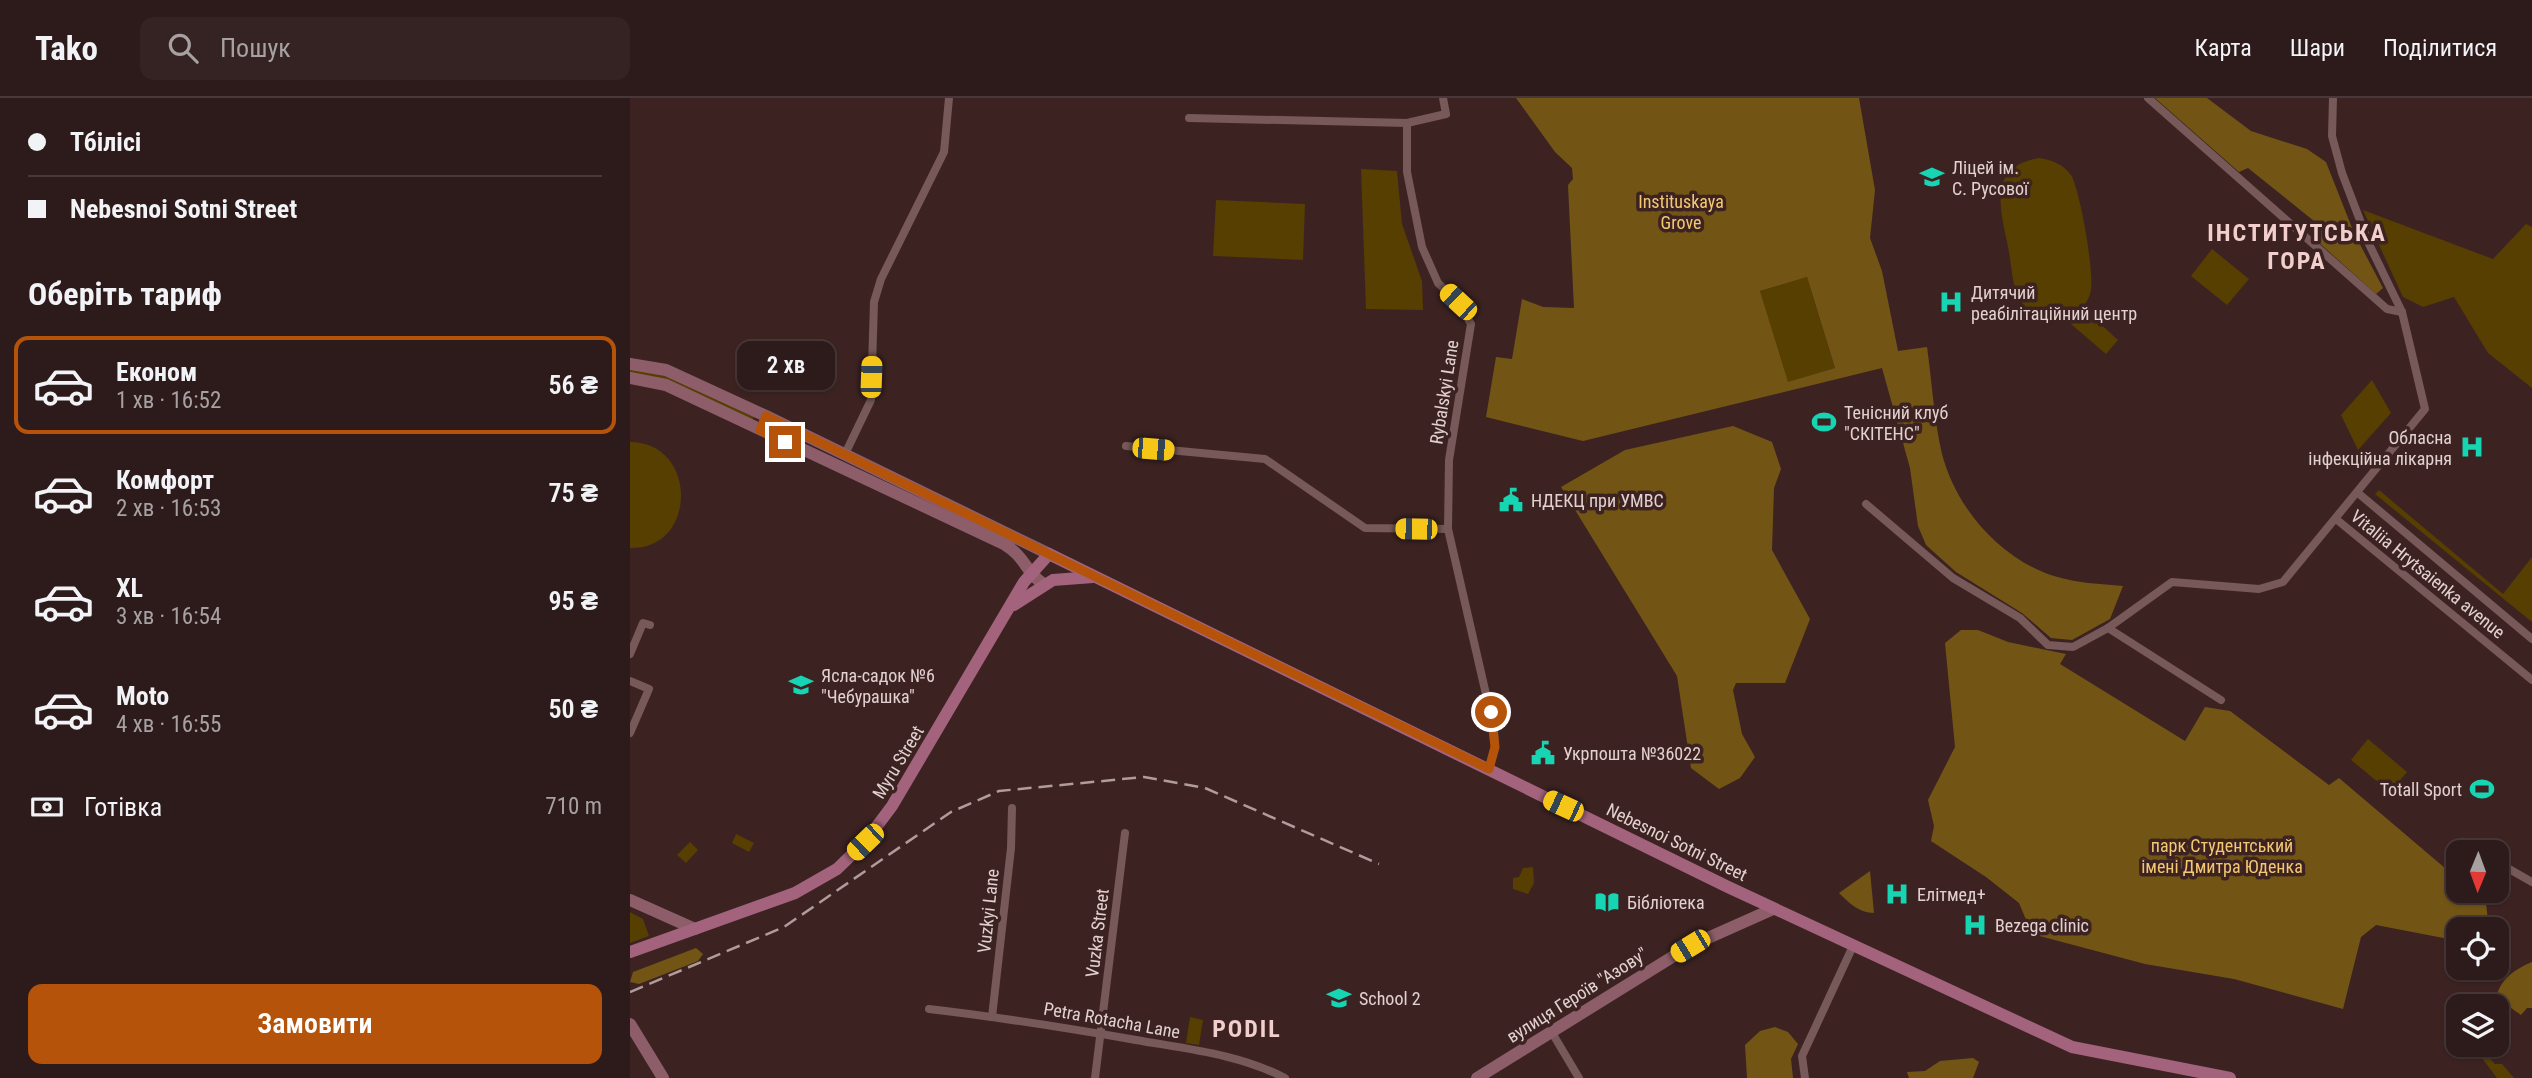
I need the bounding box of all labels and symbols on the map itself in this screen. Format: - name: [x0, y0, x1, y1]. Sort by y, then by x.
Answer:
- place label: Ліцей ім. С. Русової: [1952, 157, 2029, 199]
- school or university icon: Ліцей ім. С. Русової: [1918, 163, 1946, 191]
- park label: Іnstituskaya Grove: [1638, 191, 1724, 233]
- district label: ІНСТИТУТСЬКА ГОРА: [2207, 219, 2387, 275]
- car: [1436, 280, 1481, 324]
- place label: Дитячий реабілітаційний центр: [1971, 282, 2137, 324]
- hospital icon: Дитячий реабілітаційний центр: [1937, 288, 1965, 316]
- street label: Rybalskyi Lane: [1425, 338, 1463, 446]
- callout: 2 хв: [736, 341, 834, 390]
- car: [860, 356, 883, 398]
- place label: Тенісний клуб "СКІТЕНС": [1844, 402, 1948, 444]
- sports icon: Тенісний клуб "СКІТЕНС": [1810, 408, 1838, 436]
- route end: [769, 426, 801, 458]
- place label: Обласна інфекційна лікарня: [2308, 427, 2452, 469]
- hospital icon: Обласна інфекційна лікарня: [2458, 433, 2486, 461]
- car: [1132, 437, 1175, 461]
- public building icon: НДЕКЦ при УМВС: [1497, 486, 1525, 514]
- place label: НДЕКЦ при УМВС: [1531, 490, 1664, 511]
- street label: Vitaliia Hrytsaienka avenue: [2347, 505, 2509, 643]
- car: [1395, 518, 1438, 540]
- place label: Ясла-садок №6 "Чебурашка": [821, 665, 935, 707]
- school or university icon: Ясла-садок №6 "Чебурашка": [787, 671, 815, 699]
- route start: [1475, 696, 1507, 728]
- street label: Myru Street: [868, 722, 928, 802]
- public building icon: Укрпошта №36022: [1529, 739, 1557, 767]
- place label: Укрпошта №36022: [1563, 743, 1701, 764]
- sports icon: Totall Sport: [2468, 775, 2496, 803]
- place label: Totall Sport: [2380, 779, 2462, 800]
- car: [1540, 788, 1587, 824]
- street label: Nebesnoi Sotni Street: [1603, 799, 1751, 885]
- car: [843, 820, 888, 864]
- park label: парк Студентський імені Дмитра Юденка: [2141, 835, 2303, 877]
- north arrow: [2446, 840, 2510, 903]
- street label: Vuzkyi Lane: [973, 868, 1003, 954]
- hospital icon: Елітмед+: [1883, 880, 1911, 908]
- place label: Елітмед+: [1917, 884, 1986, 905]
- street label: Vuzka Street: [1081, 887, 1113, 979]
- library icon: Бібліотека: [1593, 888, 1621, 916]
- place label: Бібліотека: [1627, 892, 1705, 913]
- hospital icon: Bezega clinic: [1961, 911, 1989, 939]
- place label: Bezega clinic: [1995, 915, 2089, 936]
- car: [1667, 926, 1714, 966]
- street label: вулиця Героїв "Азову": [1503, 943, 1651, 1047]
- school or university icon: School 2: [1325, 984, 1353, 1012]
- place label: School 2: [1359, 988, 1421, 1009]
- street label: Petra Rotacha Lane: [1042, 998, 1182, 1042]
- district label: PODIL: [1212, 1015, 1282, 1043]

